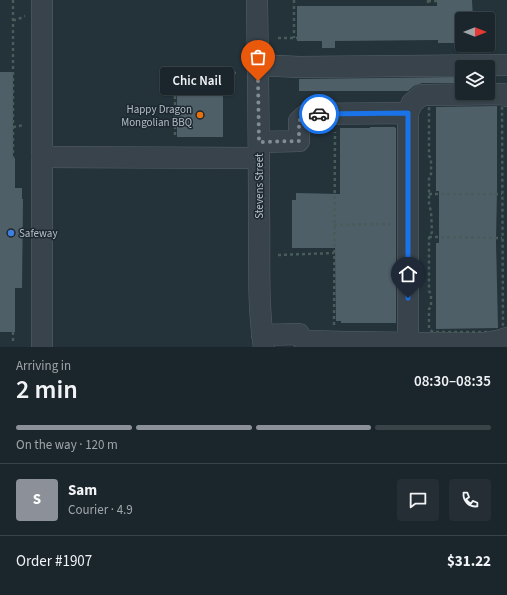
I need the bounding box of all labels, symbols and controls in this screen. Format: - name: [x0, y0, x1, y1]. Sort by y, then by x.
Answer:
- north arrow: [455, 12, 495, 52]
- map controls: [455, 12, 495, 100]
- pin: [241, 40, 275, 81]
- icon: bag: [247, 46, 269, 68]
- button: layers: [455, 60, 495, 100]
- callout: Chic Nail: [160, 67, 234, 95]
- text: Chic Nail: [173, 72, 221, 90]
- courier: [299, 94, 339, 134]
- place label: Happy Dragon Mongolian BBQ: [121, 102, 192, 130]
- icon: car: [308, 103, 330, 125]
- marker: Happy Dragon Mongolian BBQ: [195, 110, 205, 120]
- street label: Stevens Street: [252, 153, 267, 219]
- place label: Safeway: [19, 226, 58, 241]
- marker: Safeway: [6, 228, 16, 238]
- pin: [391, 257, 425, 298]
- icon: home: [397, 263, 419, 285]
- text: Arriving in: [16, 357, 71, 375]
- text: 2 min: [16, 371, 78, 408]
- text: 08:30–08:35: [414, 371, 491, 392]
- text: On the way · 120 m: [16, 436, 118, 454]
- button: chat: [397, 479, 439, 521]
- button: phone: [449, 479, 491, 521]
- text: Sam: [68, 480, 97, 501]
- text: S: [33, 489, 41, 510]
- text: Courier · 4.9: [68, 501, 133, 519]
- text: Order #1907: [16, 551, 92, 572]
- text: $31.22: [447, 551, 491, 572]

